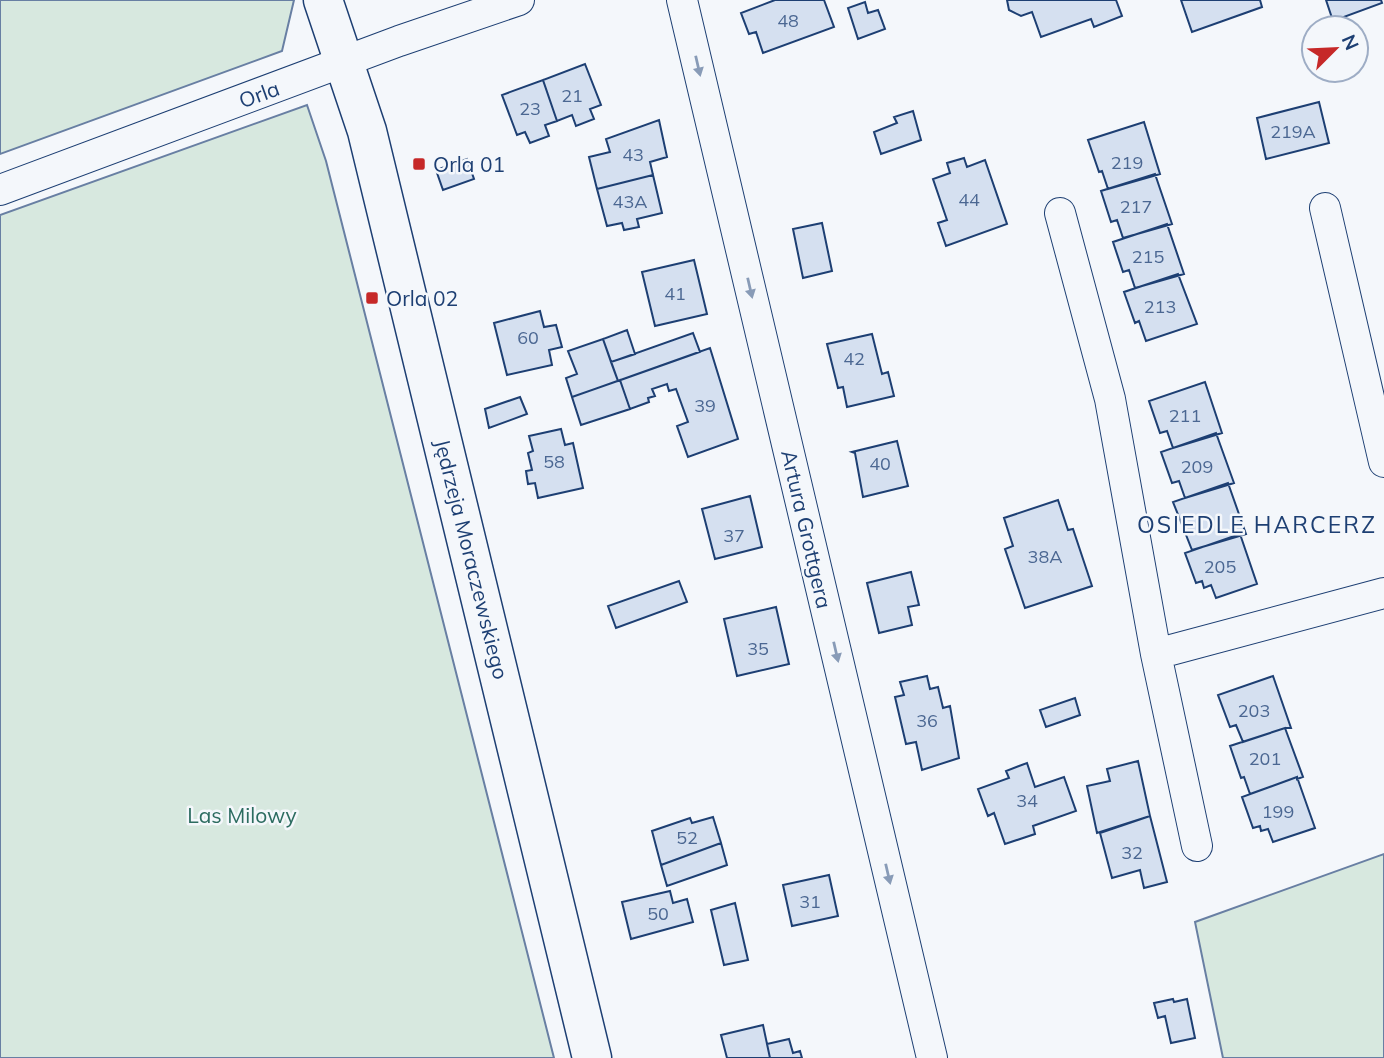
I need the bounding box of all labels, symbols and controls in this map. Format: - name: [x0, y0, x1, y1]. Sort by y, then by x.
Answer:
- house number: 48: [777, 9, 799, 32]
- north arrow: [1300, 14, 1370, 84]
- text: N: [1337, 31, 1364, 54]
- one-way arrow: [693, 56, 704, 78]
- street label: Orla: [235, 75, 283, 113]
- house number: 21: [561, 84, 583, 107]
- house number: 23: [519, 97, 541, 120]
- house number: 219A: [1270, 120, 1316, 143]
- house number: 43: [622, 143, 644, 166]
- place label: Orla 01: [433, 151, 505, 177]
- house number: 219: [1111, 151, 1143, 174]
- marker: Orla 01: [411, 156, 427, 172]
- house number: 44: [958, 188, 980, 211]
- house number: 43A: [613, 190, 647, 213]
- house number: 217: [1120, 195, 1152, 218]
- house number: 215: [1132, 245, 1164, 268]
- one-way arrow: [745, 277, 756, 299]
- house number: 41: [664, 282, 686, 305]
- place label: Orla 02: [386, 285, 458, 311]
- marker: Orla 02: [364, 290, 380, 306]
- house number: 213: [1144, 295, 1176, 318]
- house number: 60: [517, 326, 539, 349]
- house number: 42: [843, 347, 865, 370]
- house number: 39: [694, 394, 716, 417]
- house number: 211: [1169, 404, 1201, 427]
- street label: Jędrzeja Moraczewskiego: [430, 436, 514, 682]
- street label: Artura Grottgera: [776, 447, 838, 611]
- house number: 58: [543, 450, 565, 473]
- house number: 40: [869, 452, 891, 475]
- house number: 209: [1181, 455, 1213, 478]
- district label: OSIEDLE HARCERZ: [1137, 510, 1377, 539]
- house number: 37: [723, 524, 745, 547]
- house number: 38A: [1028, 545, 1062, 568]
- house number: 205: [1204, 555, 1236, 578]
- house number: 35: [747, 637, 769, 660]
- one-way arrow: [831, 641, 842, 663]
- house number: 203: [1238, 699, 1270, 722]
- house number: 36: [916, 709, 938, 732]
- house number: 201: [1249, 747, 1281, 770]
- house number: 34: [1016, 789, 1038, 812]
- house number: 199: [1262, 800, 1294, 823]
- park label: Las Milowy: [187, 802, 297, 828]
- house number: 52: [676, 826, 698, 849]
- house number: 32: [1121, 841, 1143, 864]
- one-way arrow: [883, 863, 894, 885]
- house number: 31: [799, 890, 821, 913]
- house number: 50: [647, 902, 669, 925]

